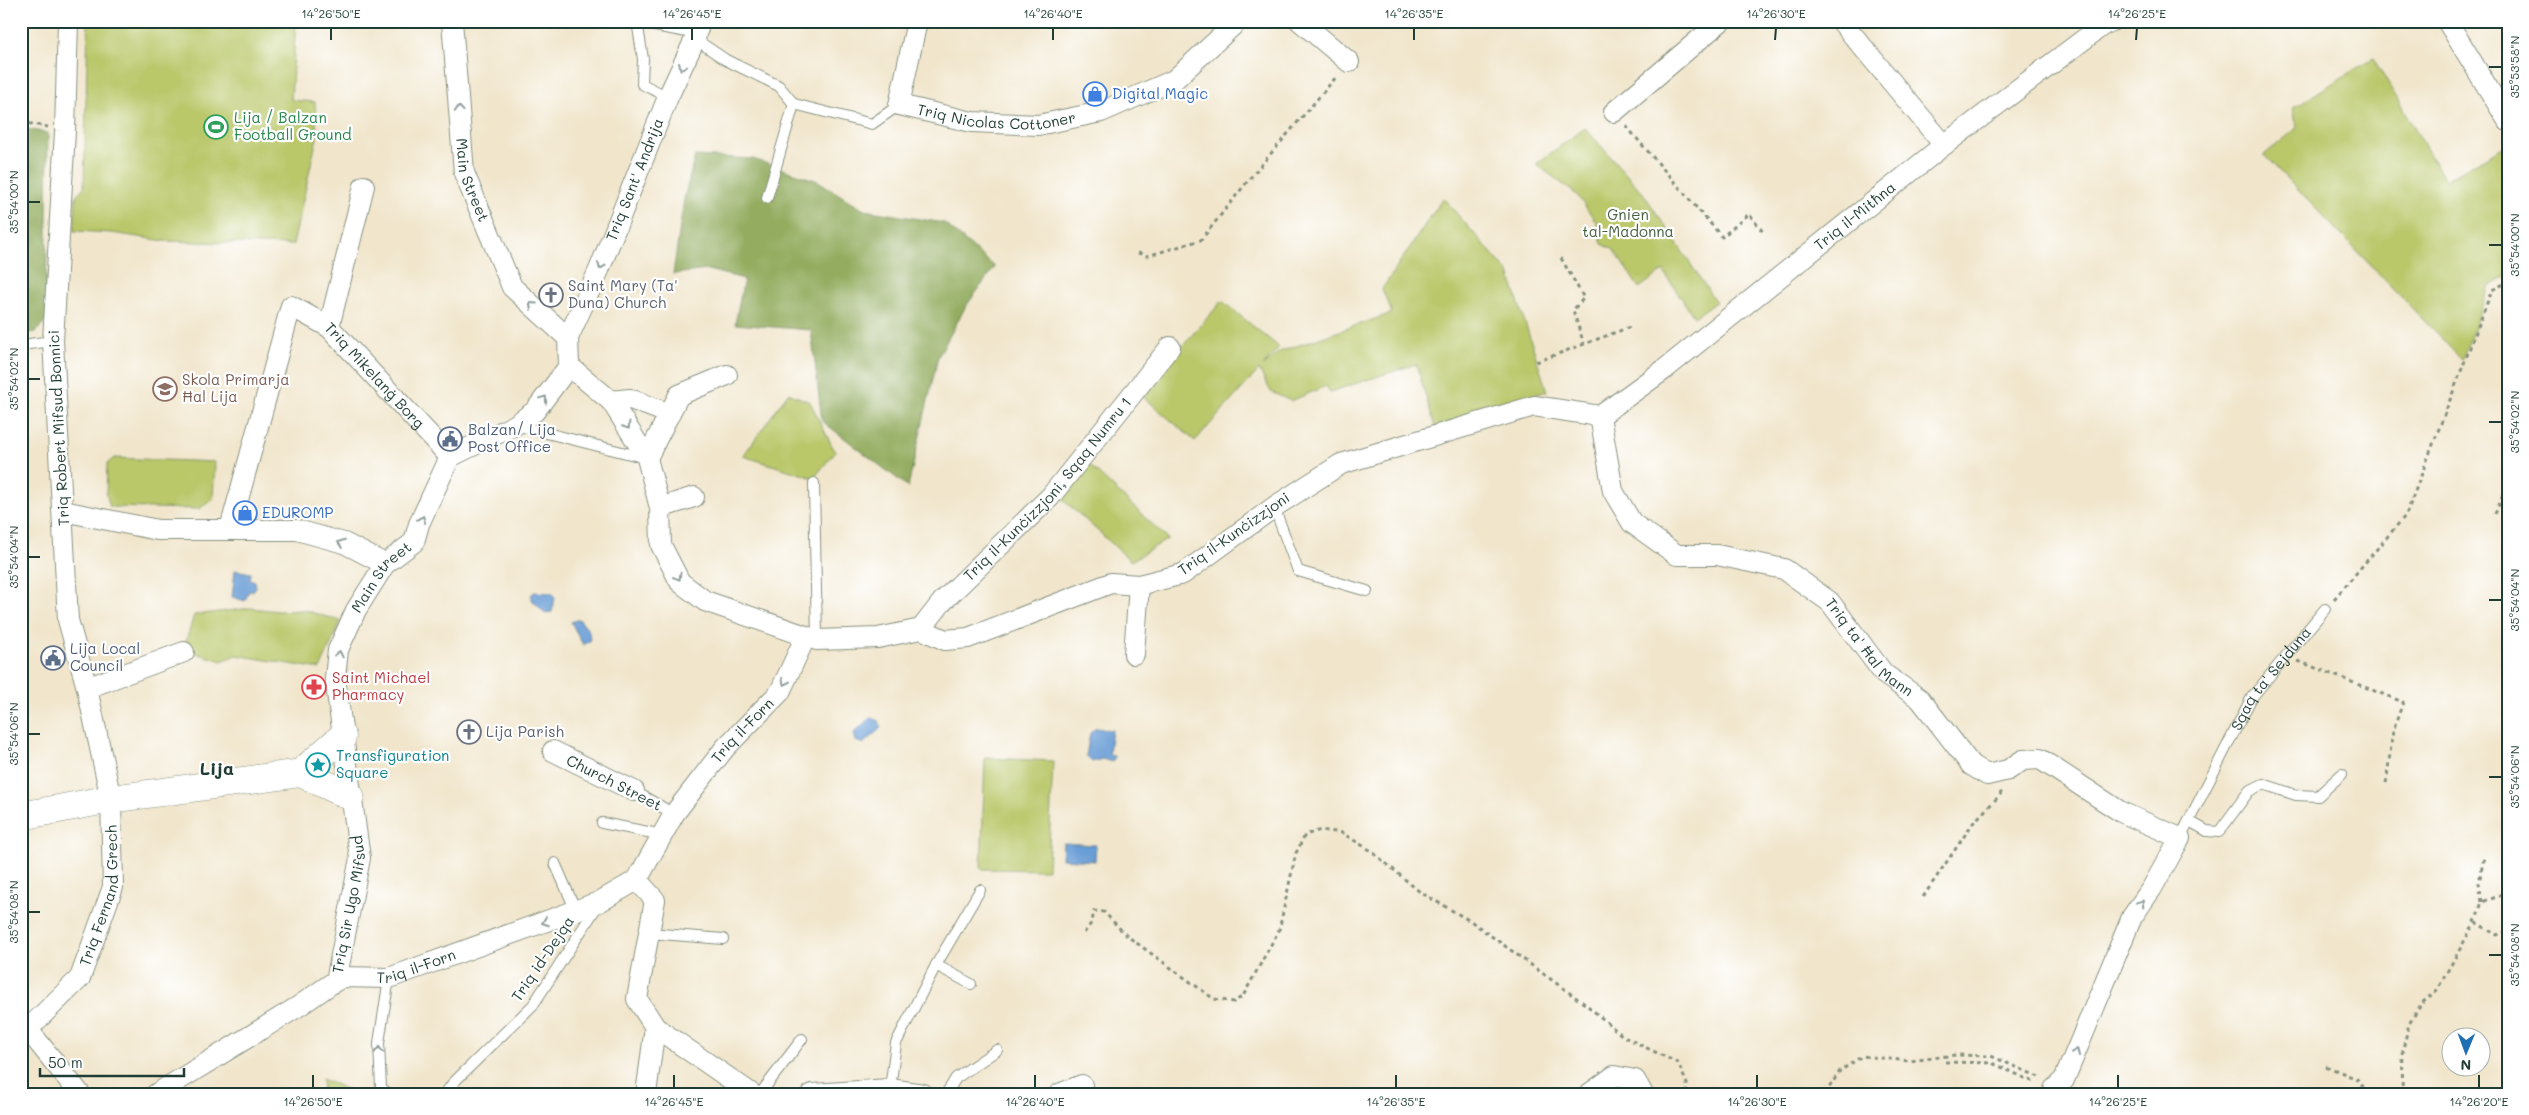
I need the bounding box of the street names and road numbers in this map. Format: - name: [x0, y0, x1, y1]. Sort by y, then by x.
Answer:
- street label: Triq Nicolas Cottoner: [915, 99, 1077, 134]
- street label: Triq Sant' Andrija: [601, 115, 668, 244]
- street label: Main Street: [452, 137, 494, 224]
- street label: Triq il-Mitħna: [1810, 177, 1899, 254]
- street label: Triq Mikelanġ Borg: [321, 318, 430, 433]
- street label: Triq Robert Mifsud Bonnici: [43, 330, 73, 527]
- street label: Triq il-Kunċizzjoni, Sqaq Numru 1: [959, 392, 1135, 585]
- street label: Triq il-Kunċizzjoni: [1174, 487, 1293, 579]
- street label: Main Street: [346, 537, 415, 616]
- street label: Triq ta' Ħal Mann: [1821, 593, 1918, 700]
- street label: Sqaq ta' Sejduna: [2226, 622, 2315, 734]
- street label: Triq il-Forn: [706, 693, 778, 767]
- street label: Church Street: [563, 749, 666, 815]
- street label: Triq Fernand Grech: [74, 825, 122, 969]
- street label: Triq Sir Ugo Mifsud: [327, 834, 369, 975]
- street label: Triq id-Dejqa: [506, 912, 578, 1005]
- street label: Triq il-Forn: [376, 944, 458, 987]

